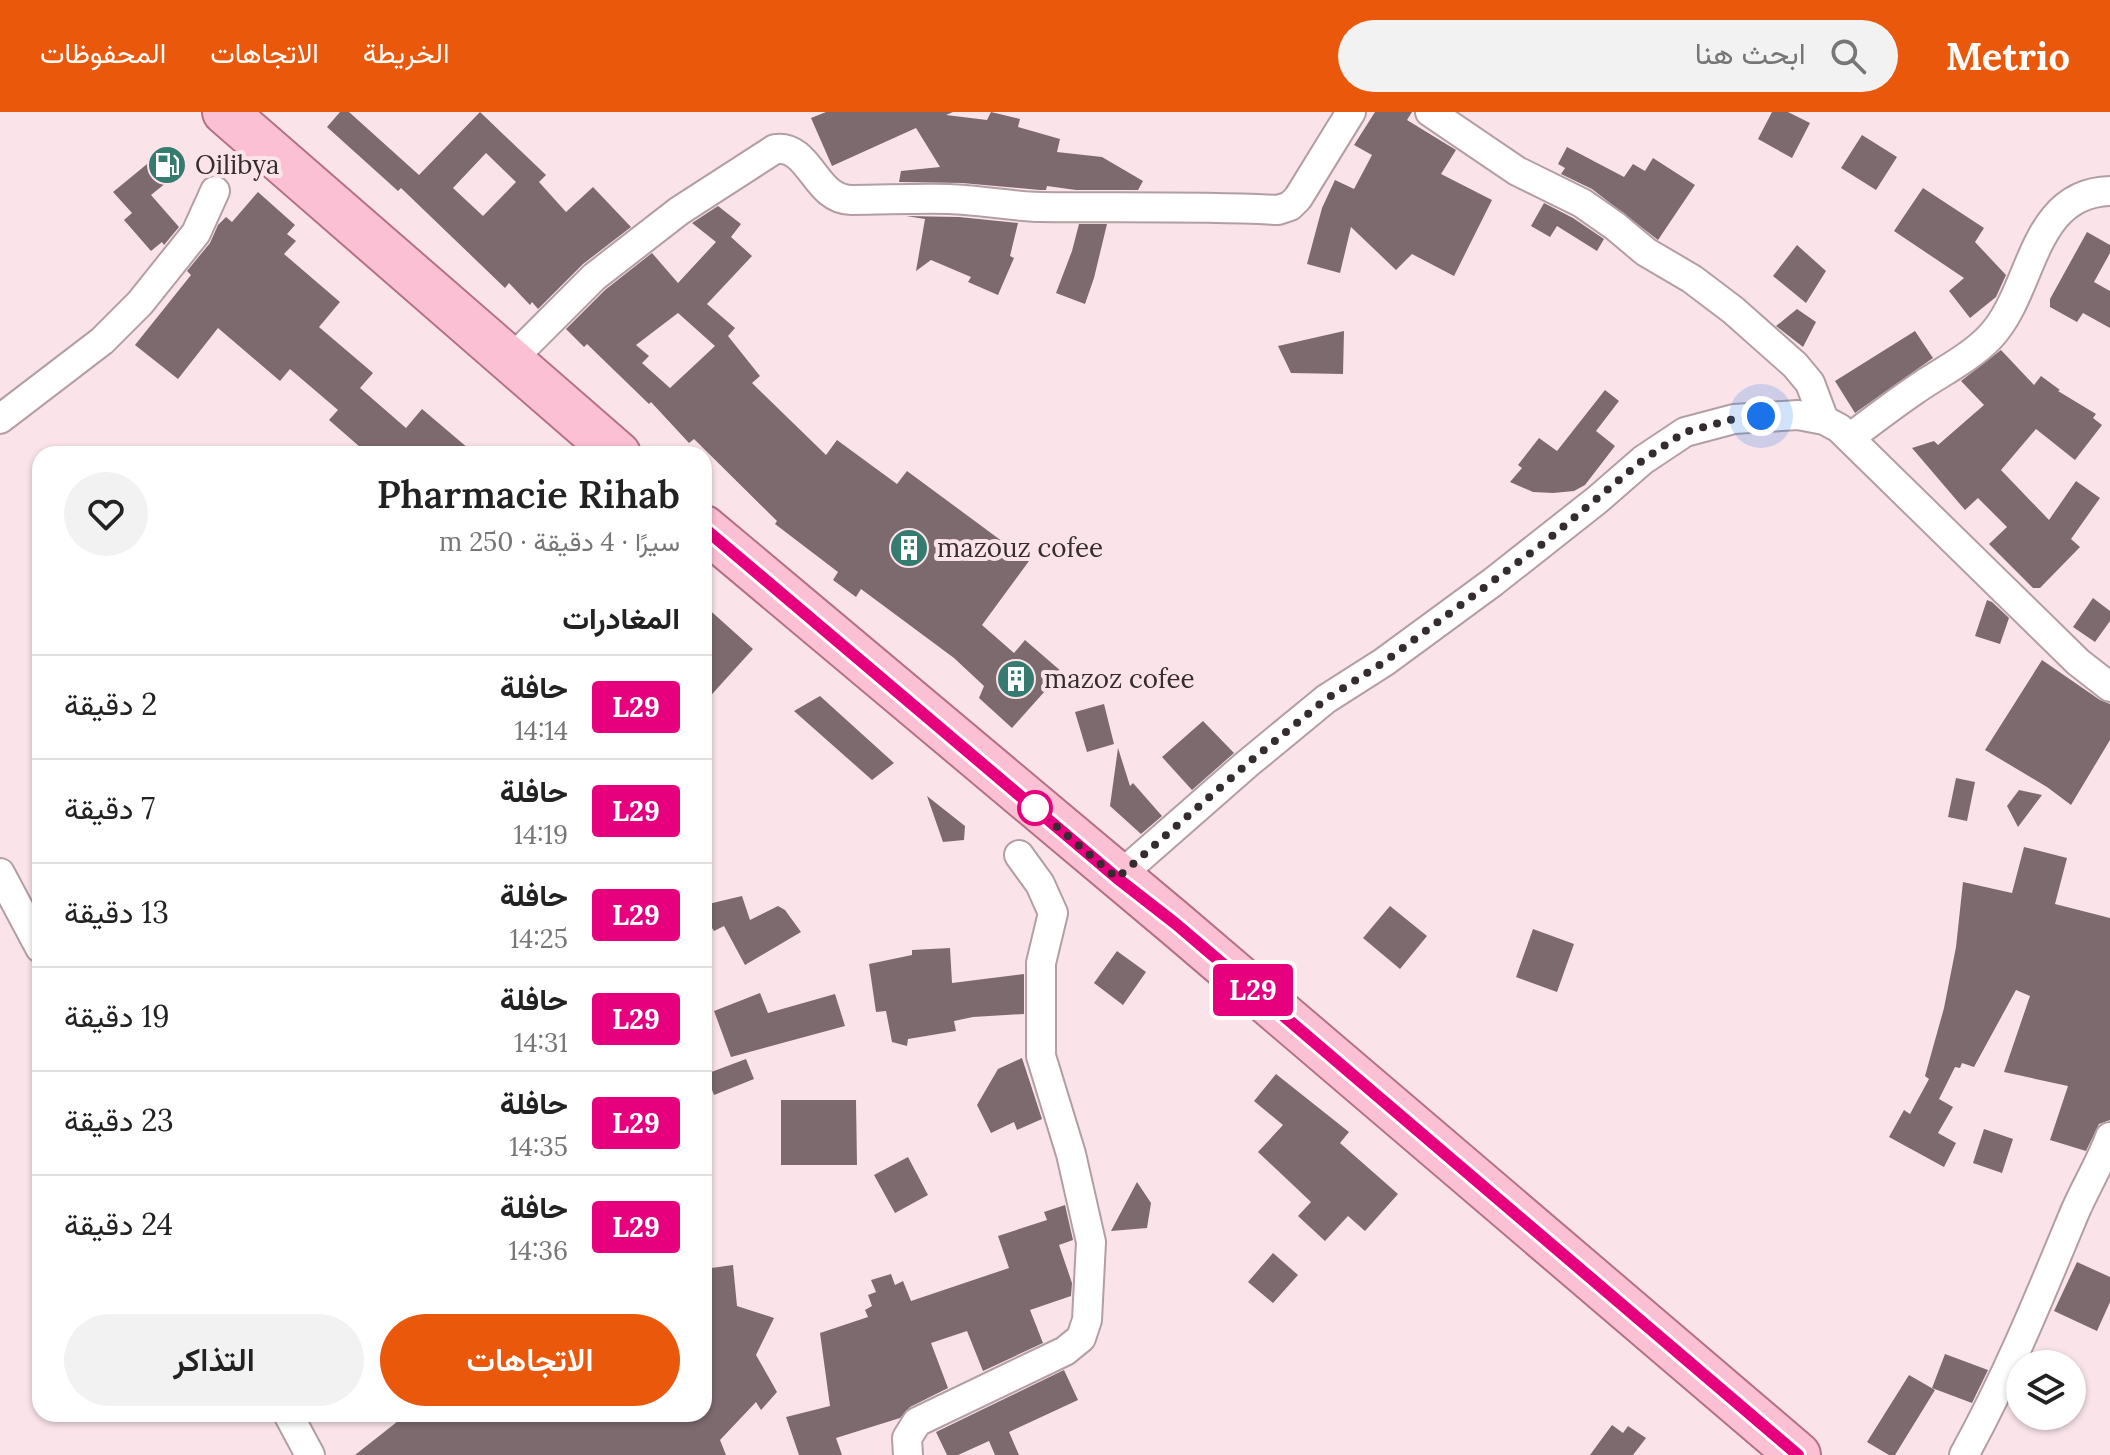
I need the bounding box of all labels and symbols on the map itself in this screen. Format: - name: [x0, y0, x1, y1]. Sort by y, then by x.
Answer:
- fuel station icon: Oilibya: [146, 144, 188, 186]
- place label: Oilibya: [195, 148, 279, 181]
- your location: [1741, 396, 1781, 436]
- building icon: mazouz cofee: [888, 527, 930, 569]
- place label: mazouz cofee: [937, 531, 1103, 564]
- building icon: mazoz cofee: [995, 658, 1037, 700]
- place label: mazoz cofee: [1044, 662, 1195, 695]
- unlabelled marker: [1018, 791, 1052, 825]
- line badge: L29: [1207, 964, 1299, 1016]

